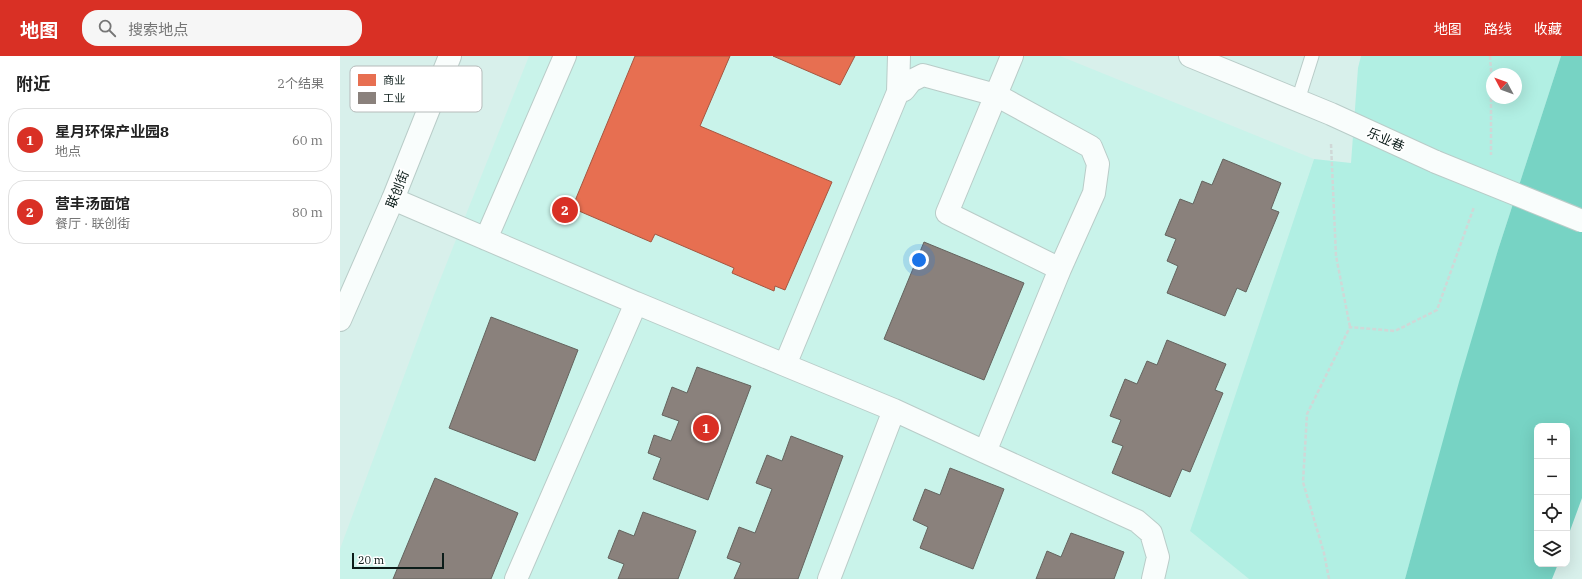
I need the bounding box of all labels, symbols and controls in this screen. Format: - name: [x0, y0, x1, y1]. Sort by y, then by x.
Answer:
- search box: [82, 10, 362, 46]
- icon: search: [96, 17, 118, 39]
- text: 地图: [20, 18, 58, 42]
- text: 搜索地点: [128, 20, 188, 39]
- text: 地图: [1434, 20, 1462, 38]
- text: 路线: [1484, 20, 1512, 38]
- text: 收藏: [1534, 20, 1562, 38]
- legend: [350, 66, 482, 112]
- north arrow: [1486, 68, 1522, 104]
- text: 附近: [16, 73, 50, 95]
- text: 商业: [383, 73, 405, 87]
- text: 2个结果: [277, 75, 324, 92]
- text: 工业: [383, 91, 405, 105]
- text: 星月环保产业园8: [55, 122, 169, 141]
- street label: 乐业巷: [1365, 124, 1407, 155]
- text: 1: [26, 132, 34, 149]
- text: 60 m: [292, 132, 323, 149]
- text: 地点: [55, 143, 81, 160]
- street label: 联创街: [382, 168, 413, 210]
- text: 营丰汤面馆: [55, 194, 130, 213]
- pin: 2: [552, 195, 578, 225]
- text: 2: [26, 204, 34, 221]
- text: 80 m: [292, 204, 323, 221]
- text: 餐厅 · 联创街: [55, 215, 130, 232]
- your location: [909, 250, 929, 270]
- pin: 1: [693, 413, 719, 443]
- map controls: [1534, 423, 1570, 567]
- button: +: [1534, 423, 1570, 459]
- button: −: [1534, 459, 1570, 495]
- button: locate: [1534, 495, 1570, 531]
- button: layers: [1534, 531, 1570, 567]
- scale bar: [352, 551, 444, 570]
- text: 20 m: [358, 553, 384, 567]

